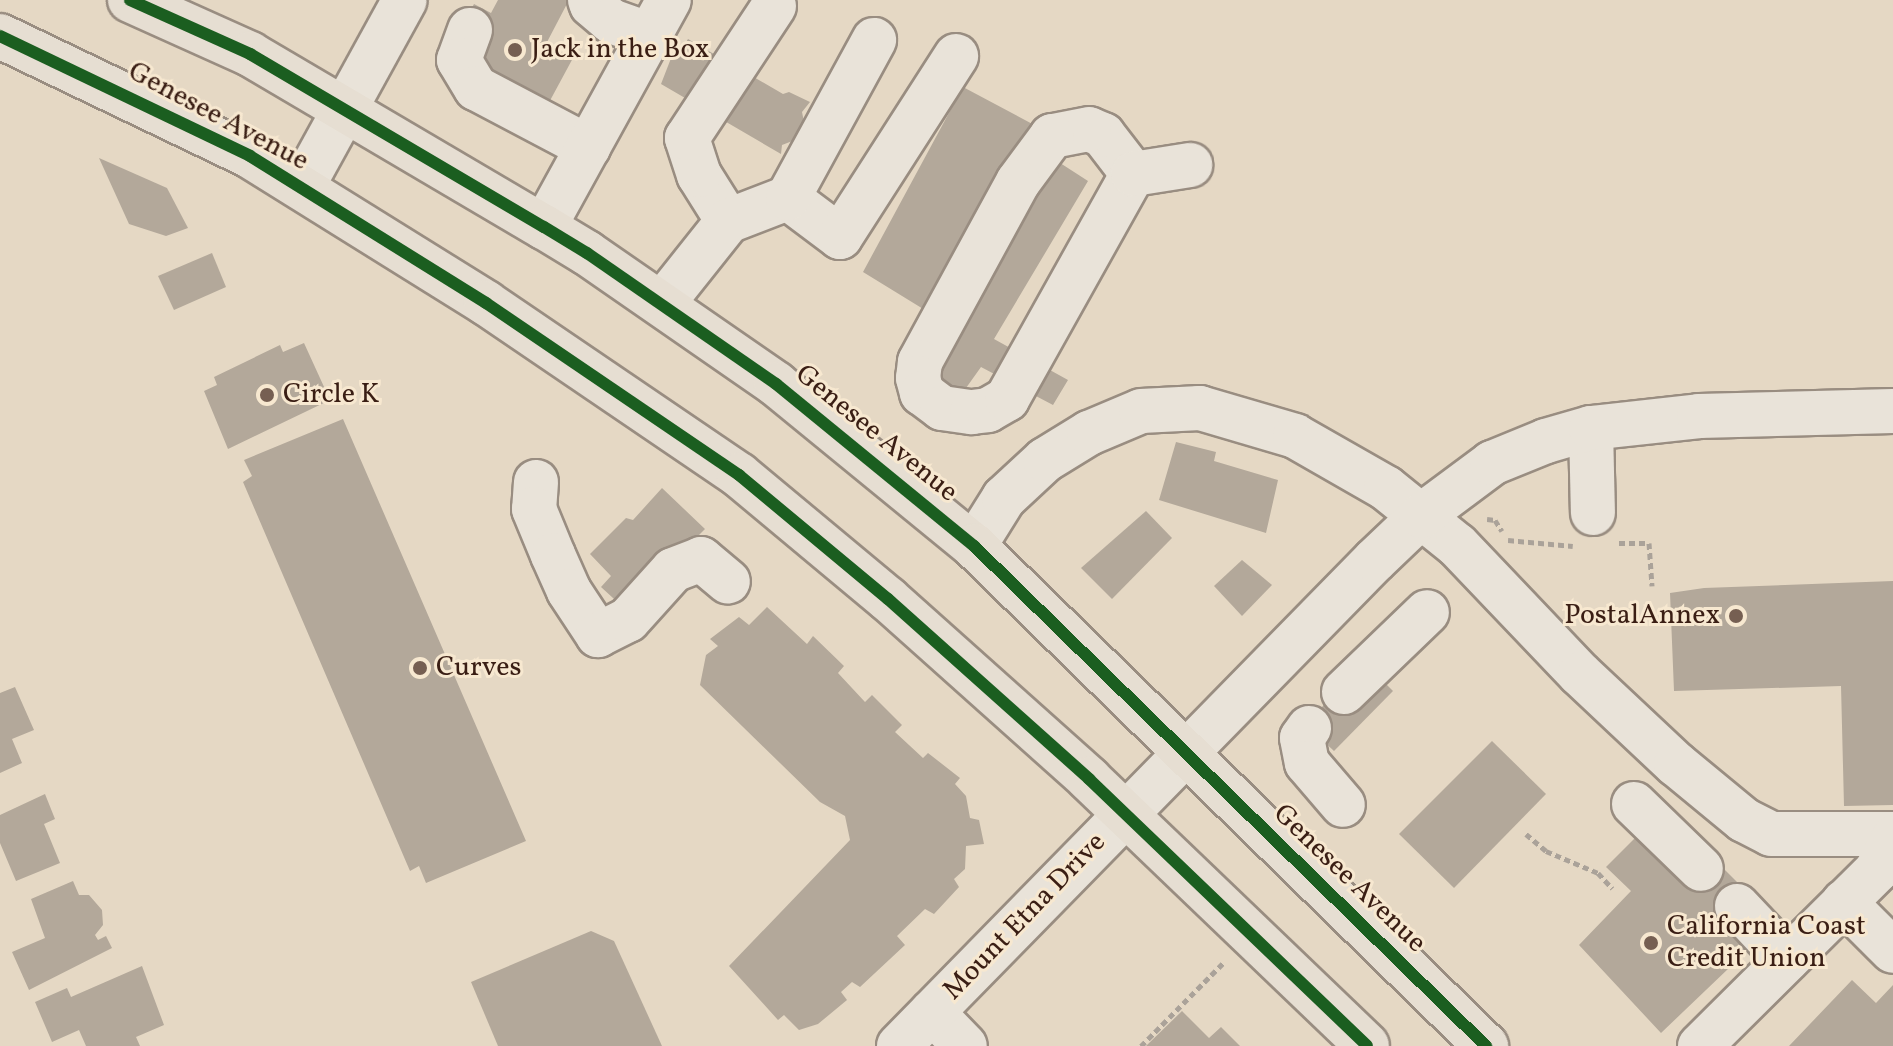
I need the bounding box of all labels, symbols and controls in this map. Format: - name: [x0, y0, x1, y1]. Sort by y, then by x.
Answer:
- place label: Jack in the Box: [531, 33, 709, 67]
- marker: Jack in the Box: [506, 41, 524, 59]
- street label: Genesee Avenue: [122, 55, 314, 179]
- street label: Genesee Avenue: [788, 358, 964, 510]
- place label: Circle K: [283, 378, 379, 412]
- marker: Circle K: [258, 386, 276, 404]
- place label: PostalAnnex: [1564, 599, 1720, 633]
- marker: PostalAnnex: [1727, 607, 1745, 625]
- place label: Curves: [436, 651, 522, 685]
- marker: Curves: [411, 659, 429, 677]
- street label: Genesee Avenue: [1266, 798, 1432, 960]
- street label: Mount Etna Drive: [937, 826, 1113, 1008]
- place label: California Coast Credit Union: [1667, 910, 1866, 976]
- marker: California Coast Credit Union: [1642, 934, 1660, 952]

